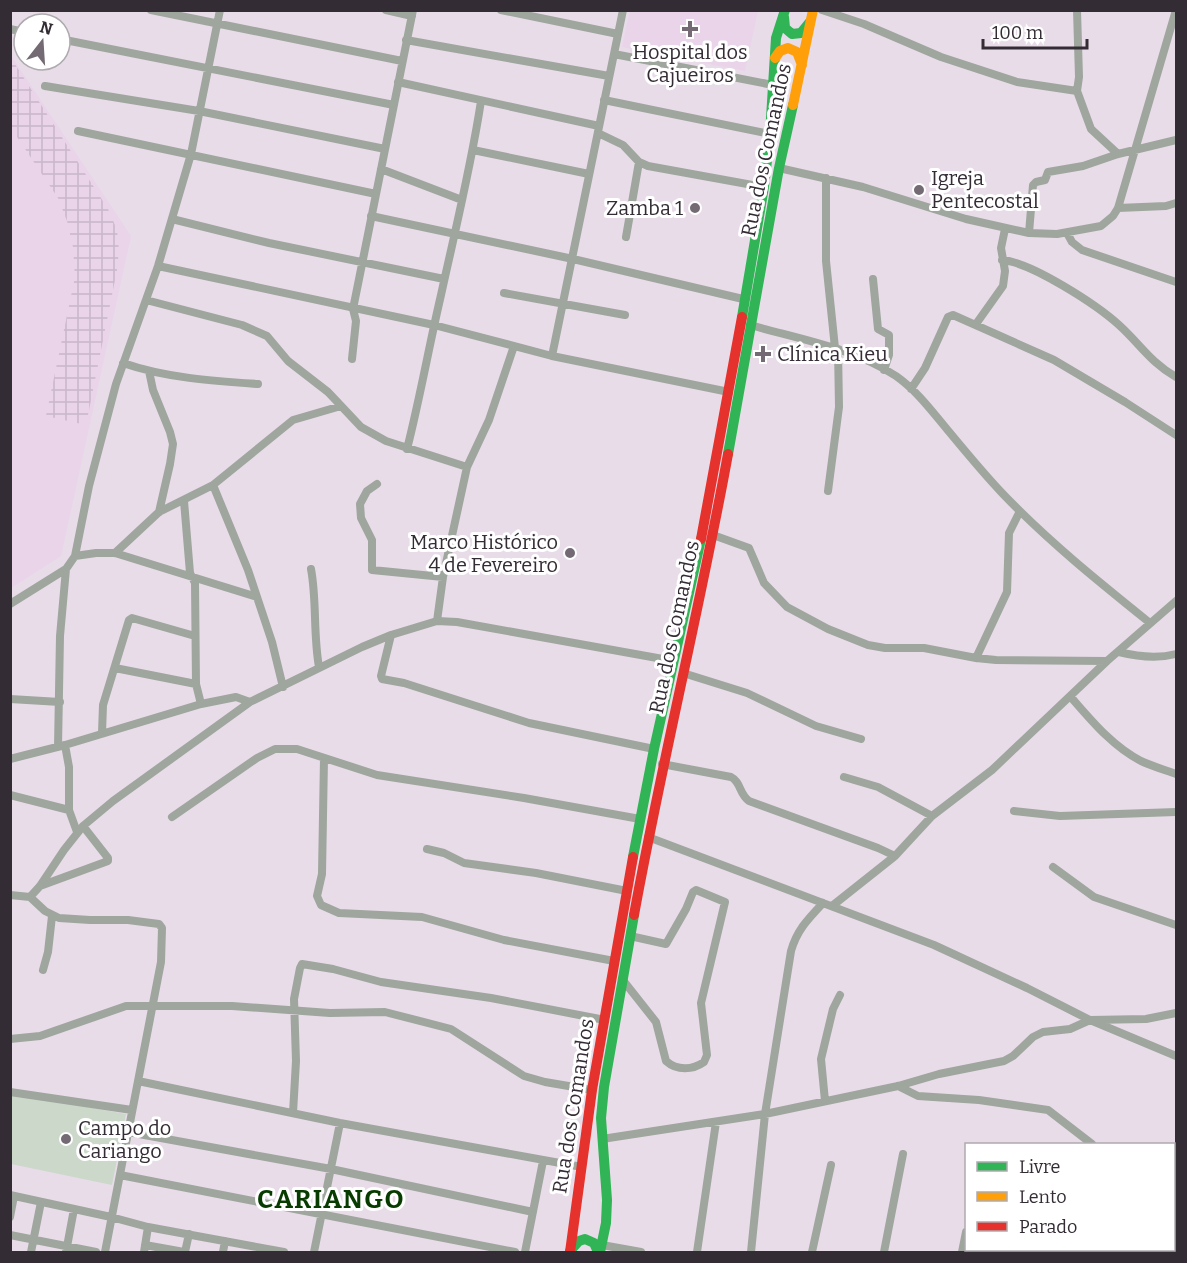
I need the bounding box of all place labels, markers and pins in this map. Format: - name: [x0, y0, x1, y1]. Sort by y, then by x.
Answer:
- marker: Hospital dos Cajueiros: [681, 20, 699, 38]
- place label: Hospital dos Cajueiros: [632, 40, 748, 88]
- place label: Igreja Pentecostal: [931, 166, 1039, 213]
- marker: Igreja Pentecostal: [912, 183, 926, 197]
- place label: Zamba 1: [606, 196, 683, 220]
- marker: Zamba 1: [688, 201, 702, 215]
- place label: Clínica Kieu: [777, 342, 888, 366]
- marker: Clínica Kieu: [754, 345, 772, 363]
- place label: Marco Histórico 4 de Fevereiro: [410, 530, 558, 577]
- marker: Marco Histórico 4 de Fevereiro: [563, 546, 577, 560]
- place label: Campo do Cariango: [78, 1116, 171, 1163]
- marker: Campo do Cariango: [59, 1132, 73, 1146]

